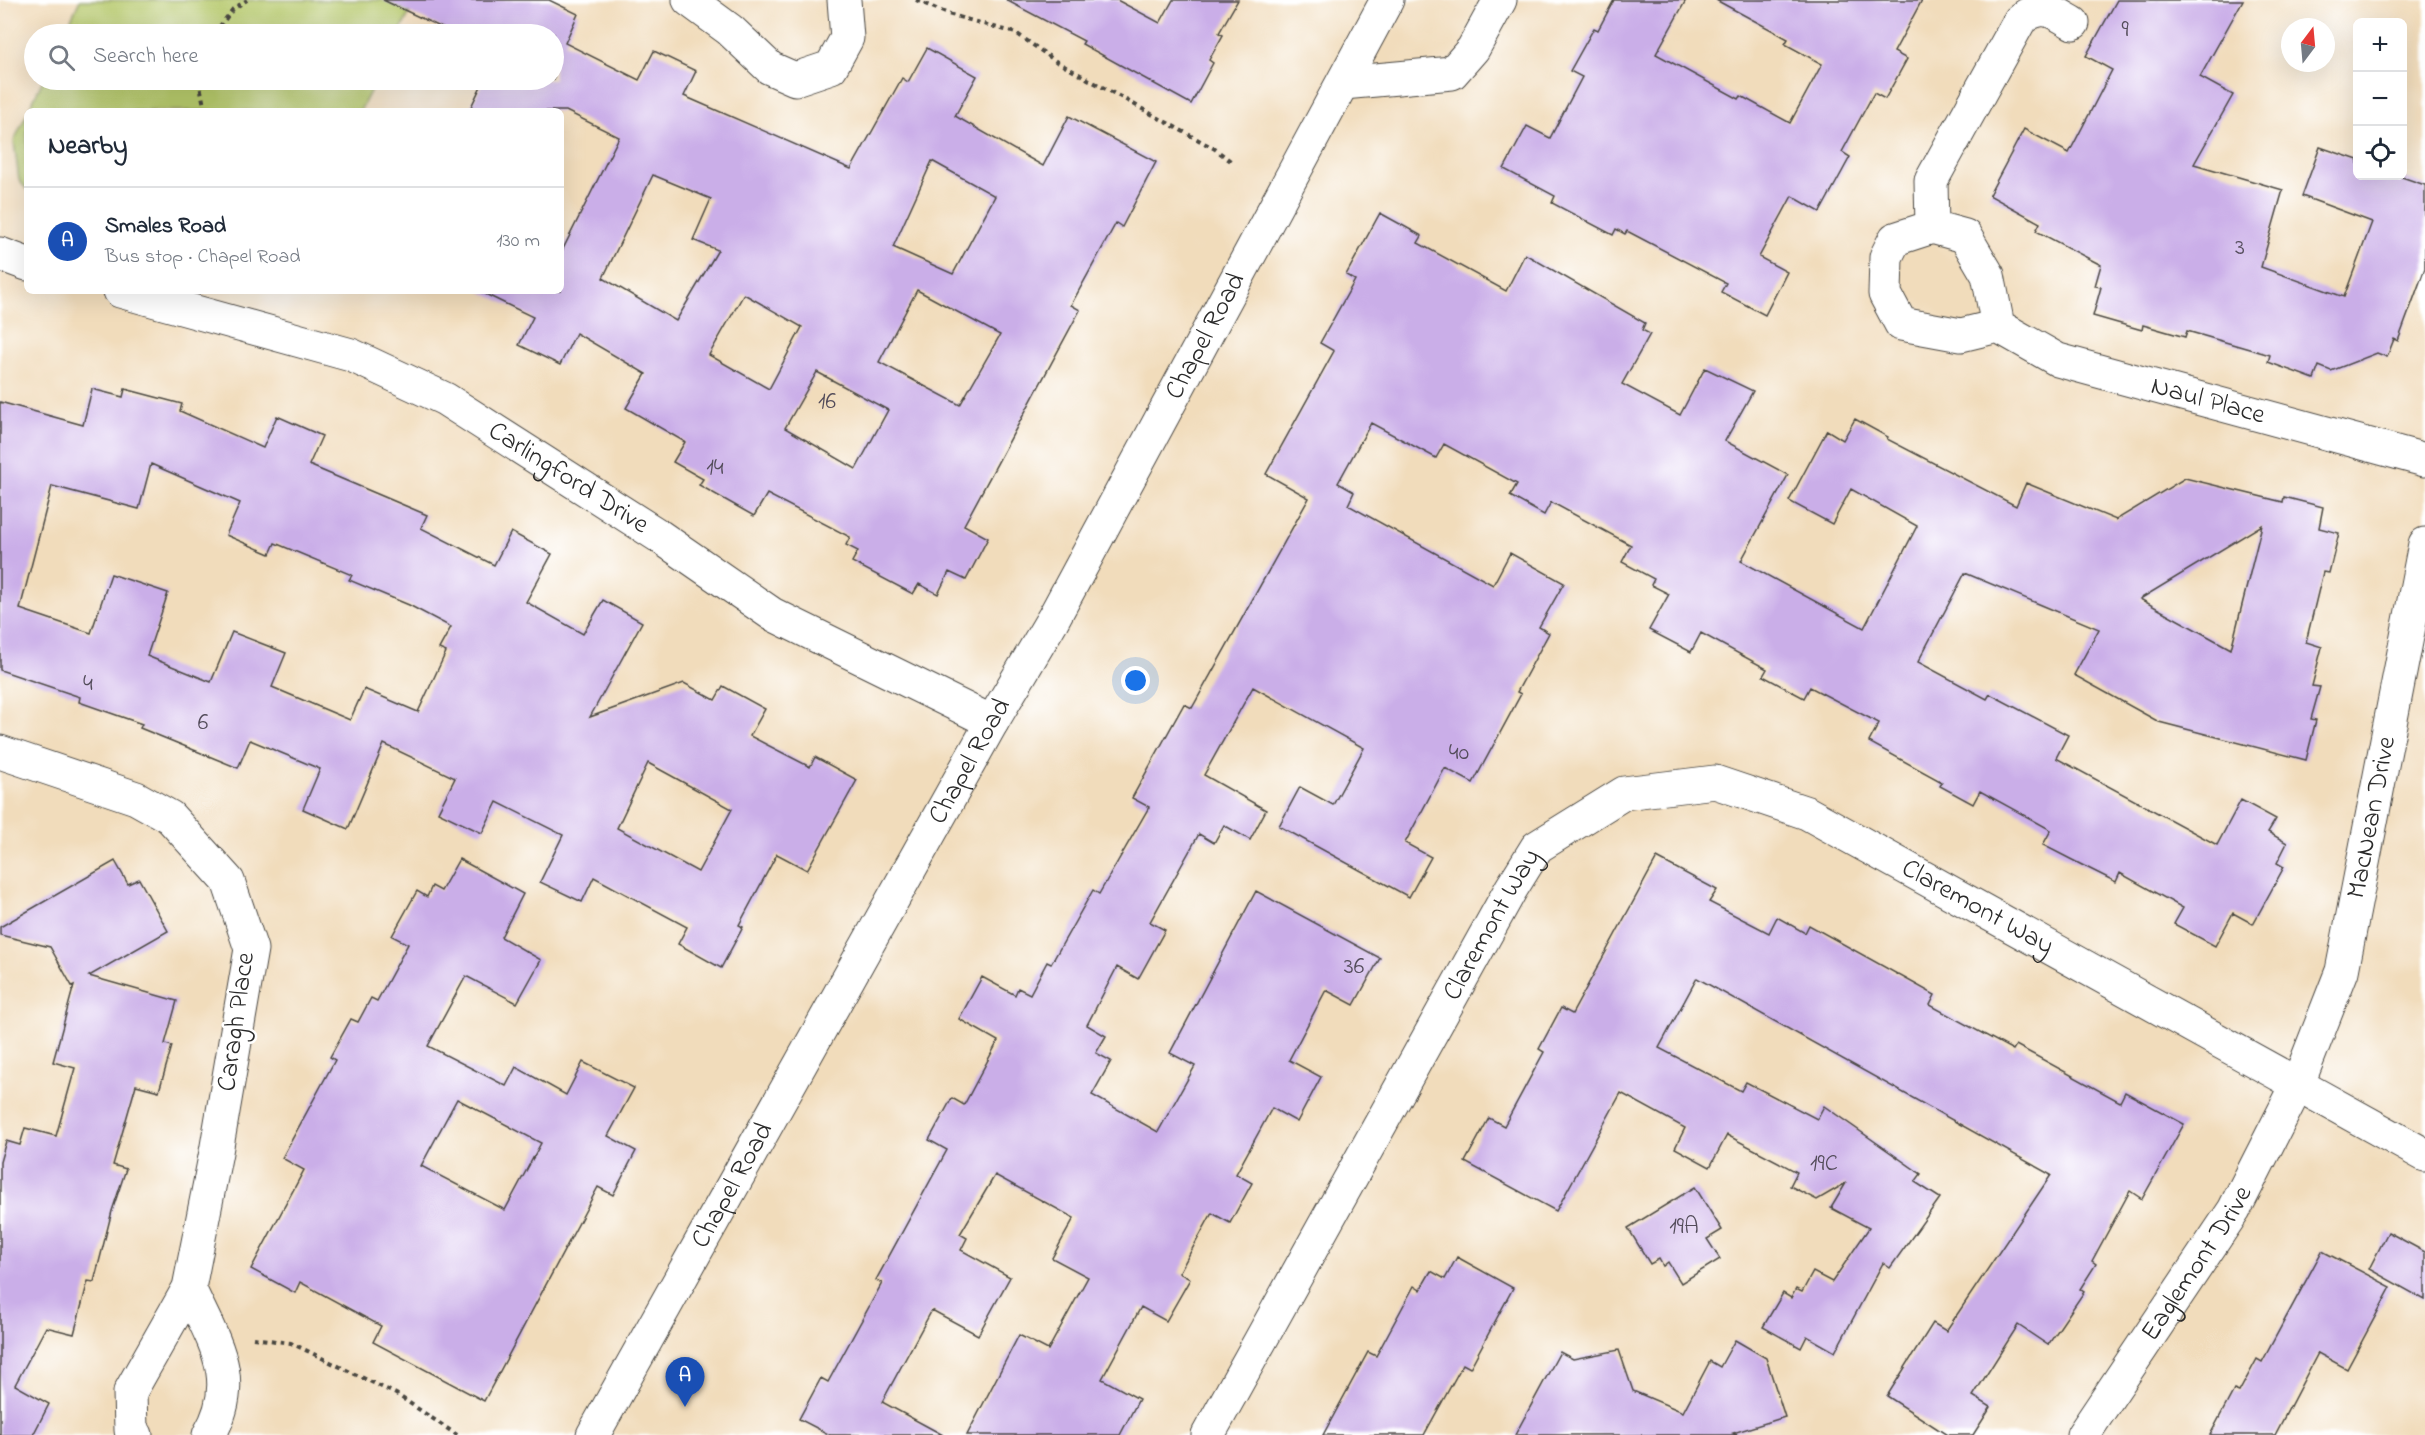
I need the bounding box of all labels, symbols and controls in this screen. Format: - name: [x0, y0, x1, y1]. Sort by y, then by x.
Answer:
- house number: 9: [2121, 13, 2129, 48]
- north arrow: [2281, 18, 2335, 72]
- map controls: [2353, 18, 2407, 180]
- button: +: [2353, 18, 2407, 72]
- search box: [24, 24, 564, 90]
- icon: search: [45, 41, 78, 74]
- text: Search here: [93, 41, 198, 73]
- button: −: [2353, 72, 2407, 126]
- button: locate: [2353, 126, 2407, 180]
- text: Nearby: [48, 128, 127, 166]
- text: Smales Road: [105, 211, 226, 243]
- text: A: [61, 227, 74, 256]
- text: 130 m: [496, 227, 540, 256]
- house number: 3: [2235, 231, 2245, 266]
- text: Bus stop · Chapel Road: [105, 243, 300, 272]
- street label: Chapel Road: [1155, 266, 1256, 407]
- street label: Naul Place: [2147, 367, 2270, 435]
- house number: 16: [818, 385, 837, 420]
- street label: Carlingford Drive: [480, 412, 657, 545]
- house number: 14: [706, 451, 724, 486]
- your location: [1121, 666, 1150, 695]
- house number: 4: [83, 667, 93, 702]
- street label: Chapel Road: [919, 691, 1021, 832]
- house number: 6: [198, 706, 209, 741]
- street label: MacNean Drive: [2337, 732, 2407, 902]
- house number: 40: [1449, 736, 1469, 771]
- street label: Claremont Way: [1433, 841, 1551, 1008]
- street label: Claremont Way: [1894, 849, 2061, 965]
- street label: Caragh Place: [208, 949, 266, 1094]
- house number: 36: [1344, 950, 1365, 985]
- street label: Chapel Road: [682, 1115, 784, 1256]
- house number: 19C: [1810, 1147, 1838, 1182]
- street label: Eaglemont Drive: [2132, 1178, 2263, 1349]
- house number: 19A: [1669, 1210, 1699, 1245]
- pin: A: [666, 1358, 704, 1407]

